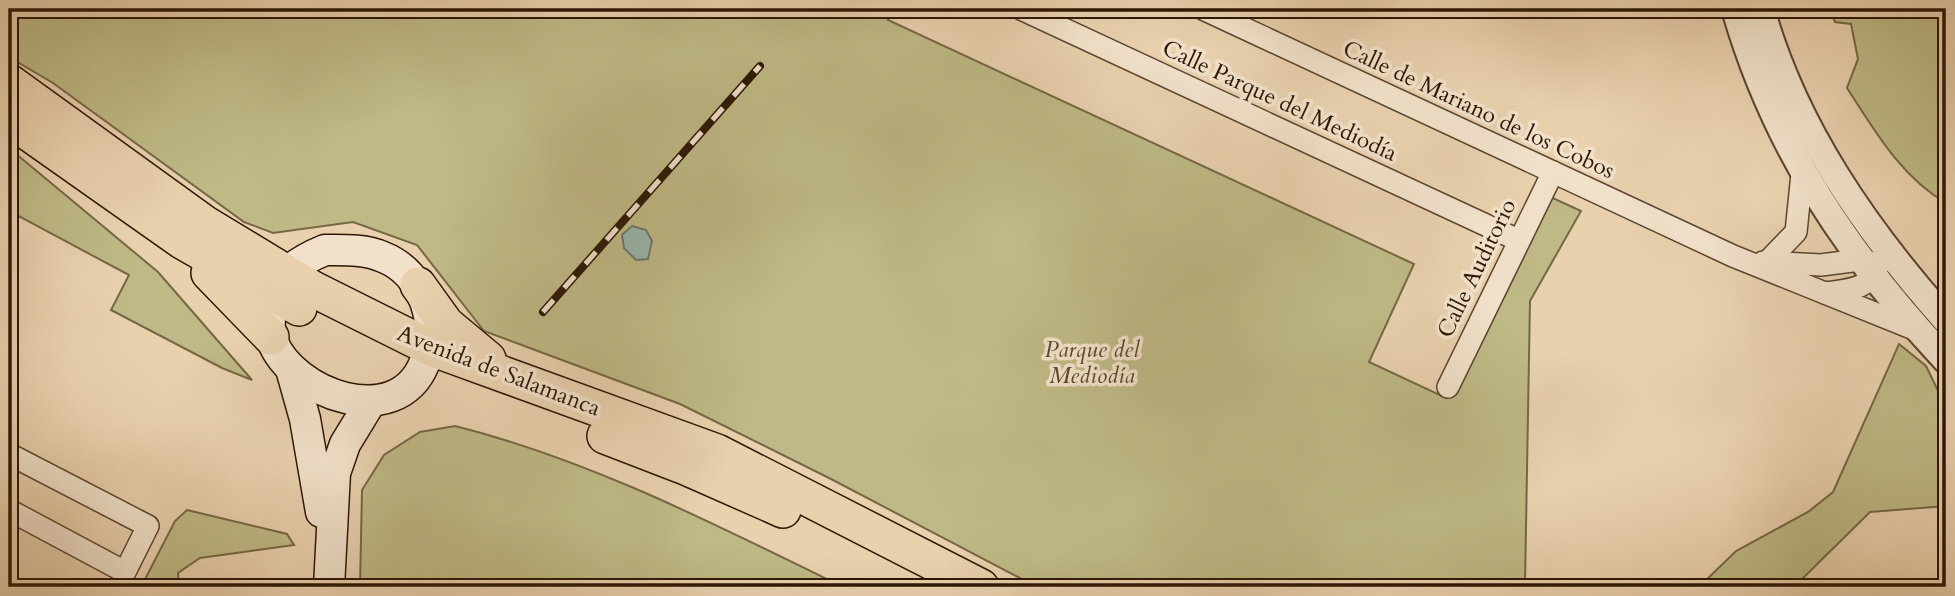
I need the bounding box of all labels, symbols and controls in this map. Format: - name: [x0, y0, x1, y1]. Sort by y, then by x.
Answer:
- street label: Calle Parque del Mediodía: [1157, 32, 1402, 169]
- street label: Calle de Mariano de los Cobos: [1338, 33, 1620, 186]
- street label: Calle Auditorio: [1430, 194, 1523, 343]
- street label: Avenida de Salamanca: [393, 317, 605, 424]
- park label: Parque del Mediodía: [1045, 334, 1140, 391]

